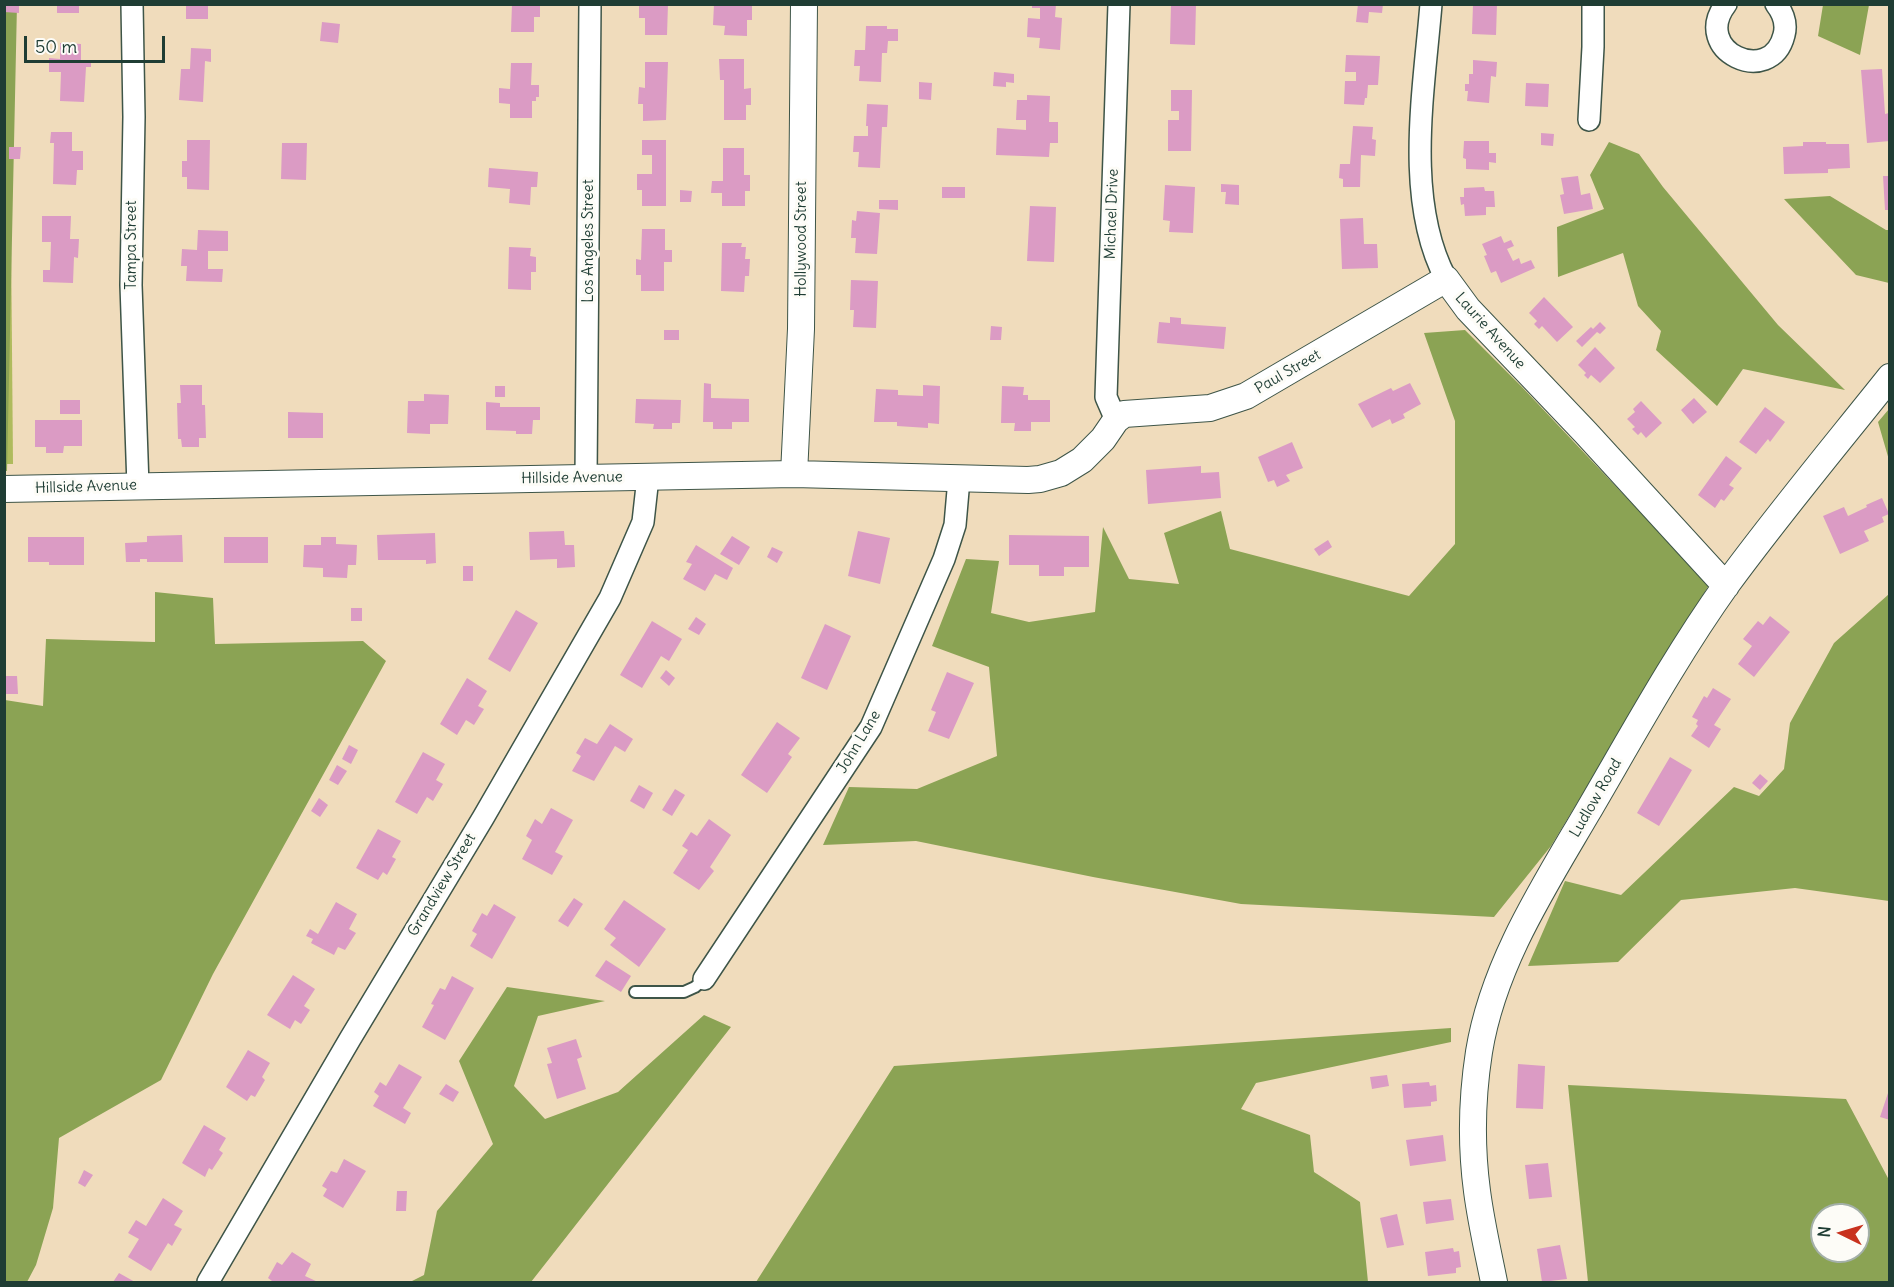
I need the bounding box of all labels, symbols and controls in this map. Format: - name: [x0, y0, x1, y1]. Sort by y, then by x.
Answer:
- scale bar: [27, 24, 168, 62]
- text: 50 m: [35, 35, 77, 58]
- street label: Michael Drive: [1101, 168, 1123, 260]
- street label: Los Angeles Street: [580, 179, 598, 303]
- street label: Hollywood Street: [793, 181, 811, 297]
- street label: Tampa Street: [123, 200, 141, 290]
- street label: Laurie Avenue: [1451, 289, 1529, 373]
- street label: Paul Street: [1252, 346, 1324, 398]
- street label: Hillside Avenue: [521, 468, 623, 488]
- street label: Hillside Avenue: [35, 476, 137, 498]
- street label: John Lane: [833, 707, 885, 777]
- street label: Ludlow Road: [1566, 755, 1626, 841]
- street label: Grandview Street: [404, 830, 480, 940]
- north arrow: [1810, 1203, 1870, 1263]
- text: N: [1814, 1225, 1835, 1238]

